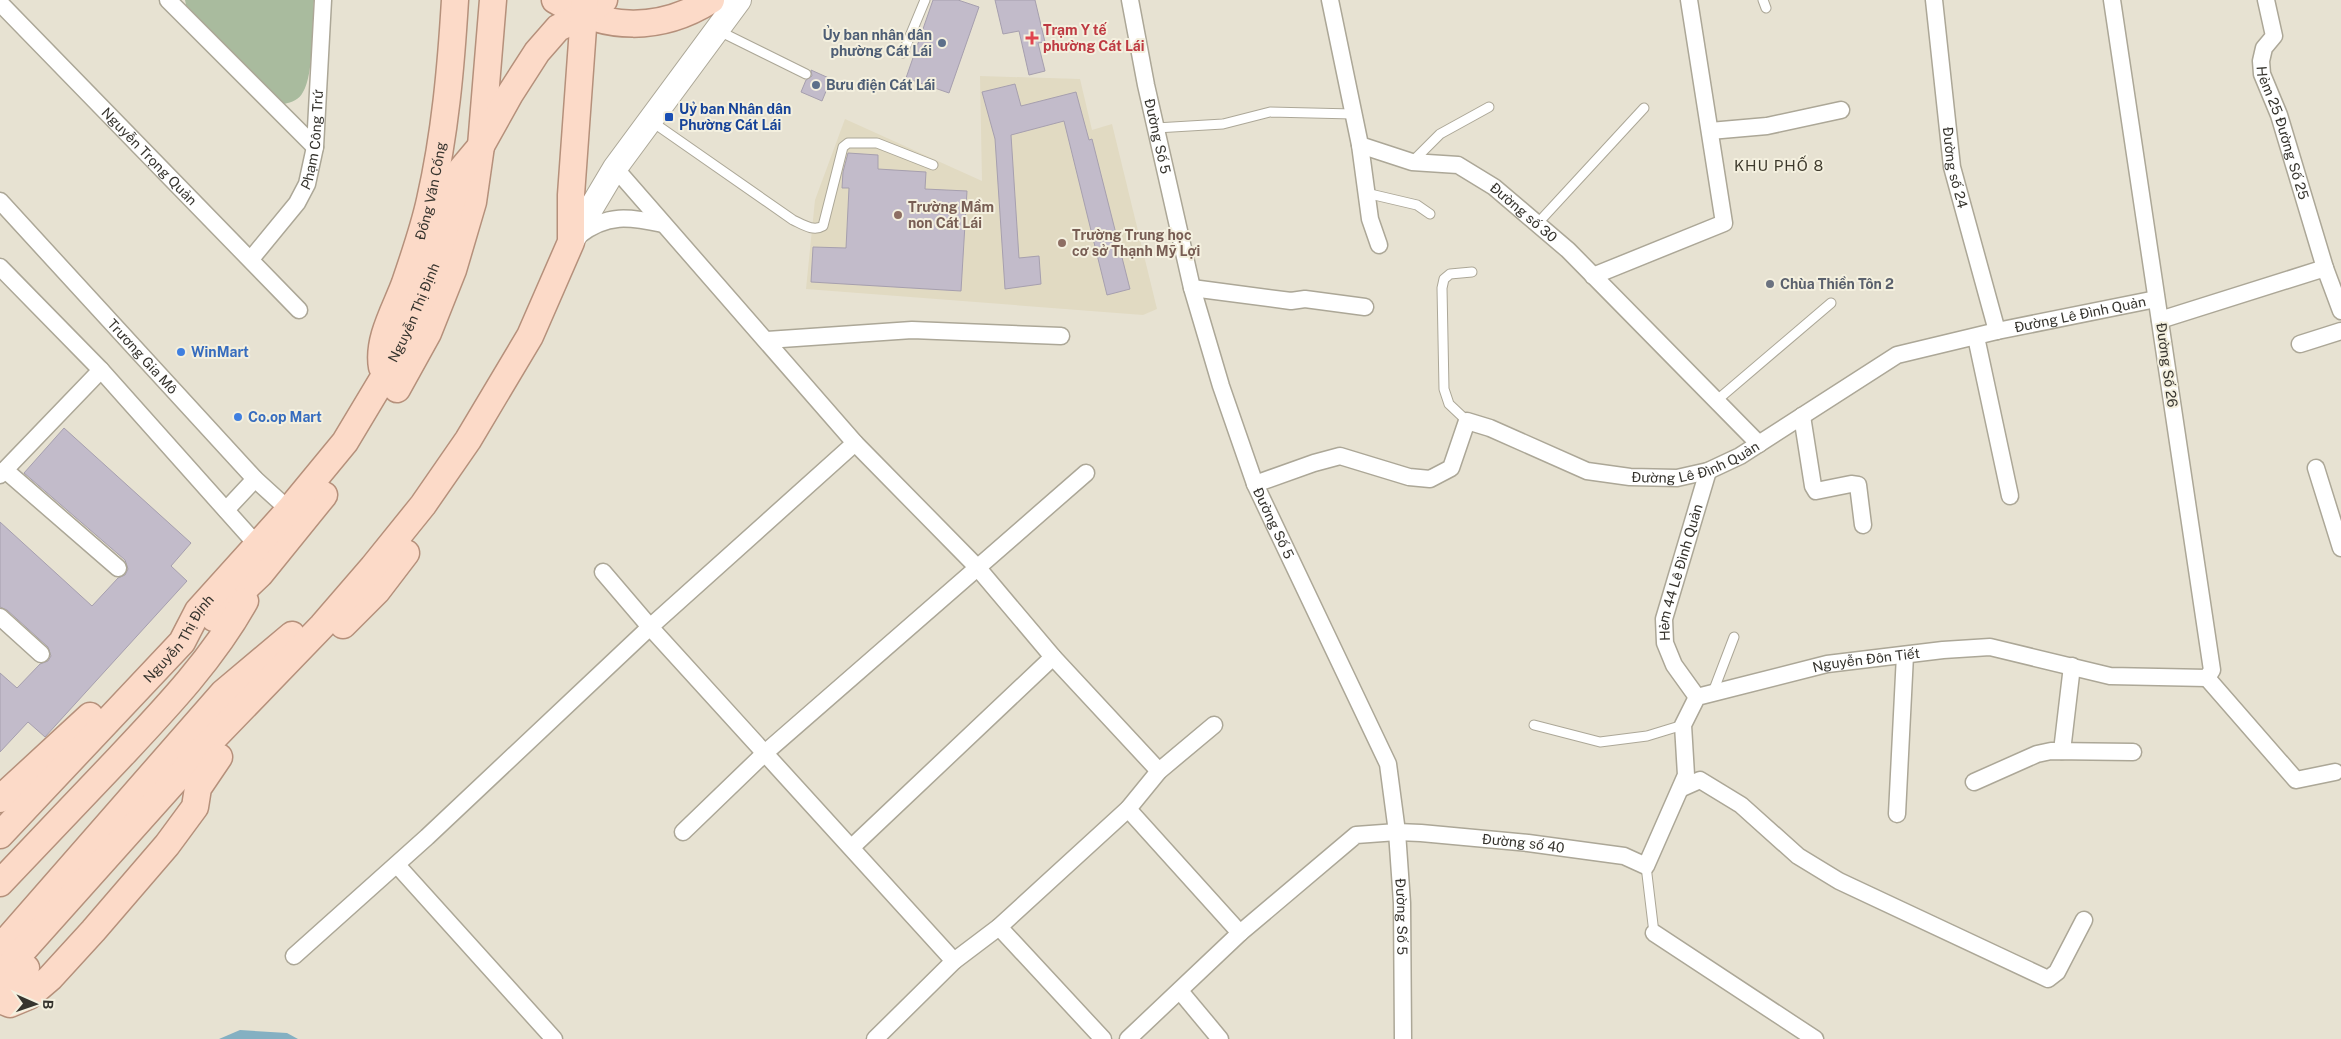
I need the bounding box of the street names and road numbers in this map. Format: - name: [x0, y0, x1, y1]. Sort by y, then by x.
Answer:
- street label: Hẻm 25 Đường Số 25: [2253, 65, 2312, 201]
- street label: Phạm Công Trứ: [298, 88, 326, 192]
- street label: Đường Số 5: [1141, 97, 1174, 176]
- street label: Nguyễn Trọng Quản: [98, 104, 200, 208]
- street label: Đường số 24: [1940, 126, 1971, 210]
- street label: Đồng Văn Cống: [412, 140, 449, 242]
- street label: Đường số 30: [1487, 179, 1560, 245]
- street label: Nguyễn Thị Định: [385, 261, 443, 365]
- street label: Đường Lê Đình Quản: [2013, 293, 2147, 335]
- street label: Trương Gia Mô: [104, 316, 181, 397]
- street label: Đường Số 26: [2153, 322, 2181, 408]
- street label: Đường Lê Đình Quản: [1631, 438, 1762, 486]
- street label: Đường Số 5: [1250, 485, 1297, 561]
- street label: Hẻm 44 Lê Đình Quản: [1655, 502, 1706, 641]
- street label: Nguyễn Thị Định: [140, 591, 217, 686]
- street label: Nguyễn Đôn Tiết: [1811, 645, 1921, 675]
- street label: Đường số 40: [1481, 831, 1566, 856]
- street label: Đường Số 5: [1392, 878, 1410, 955]

